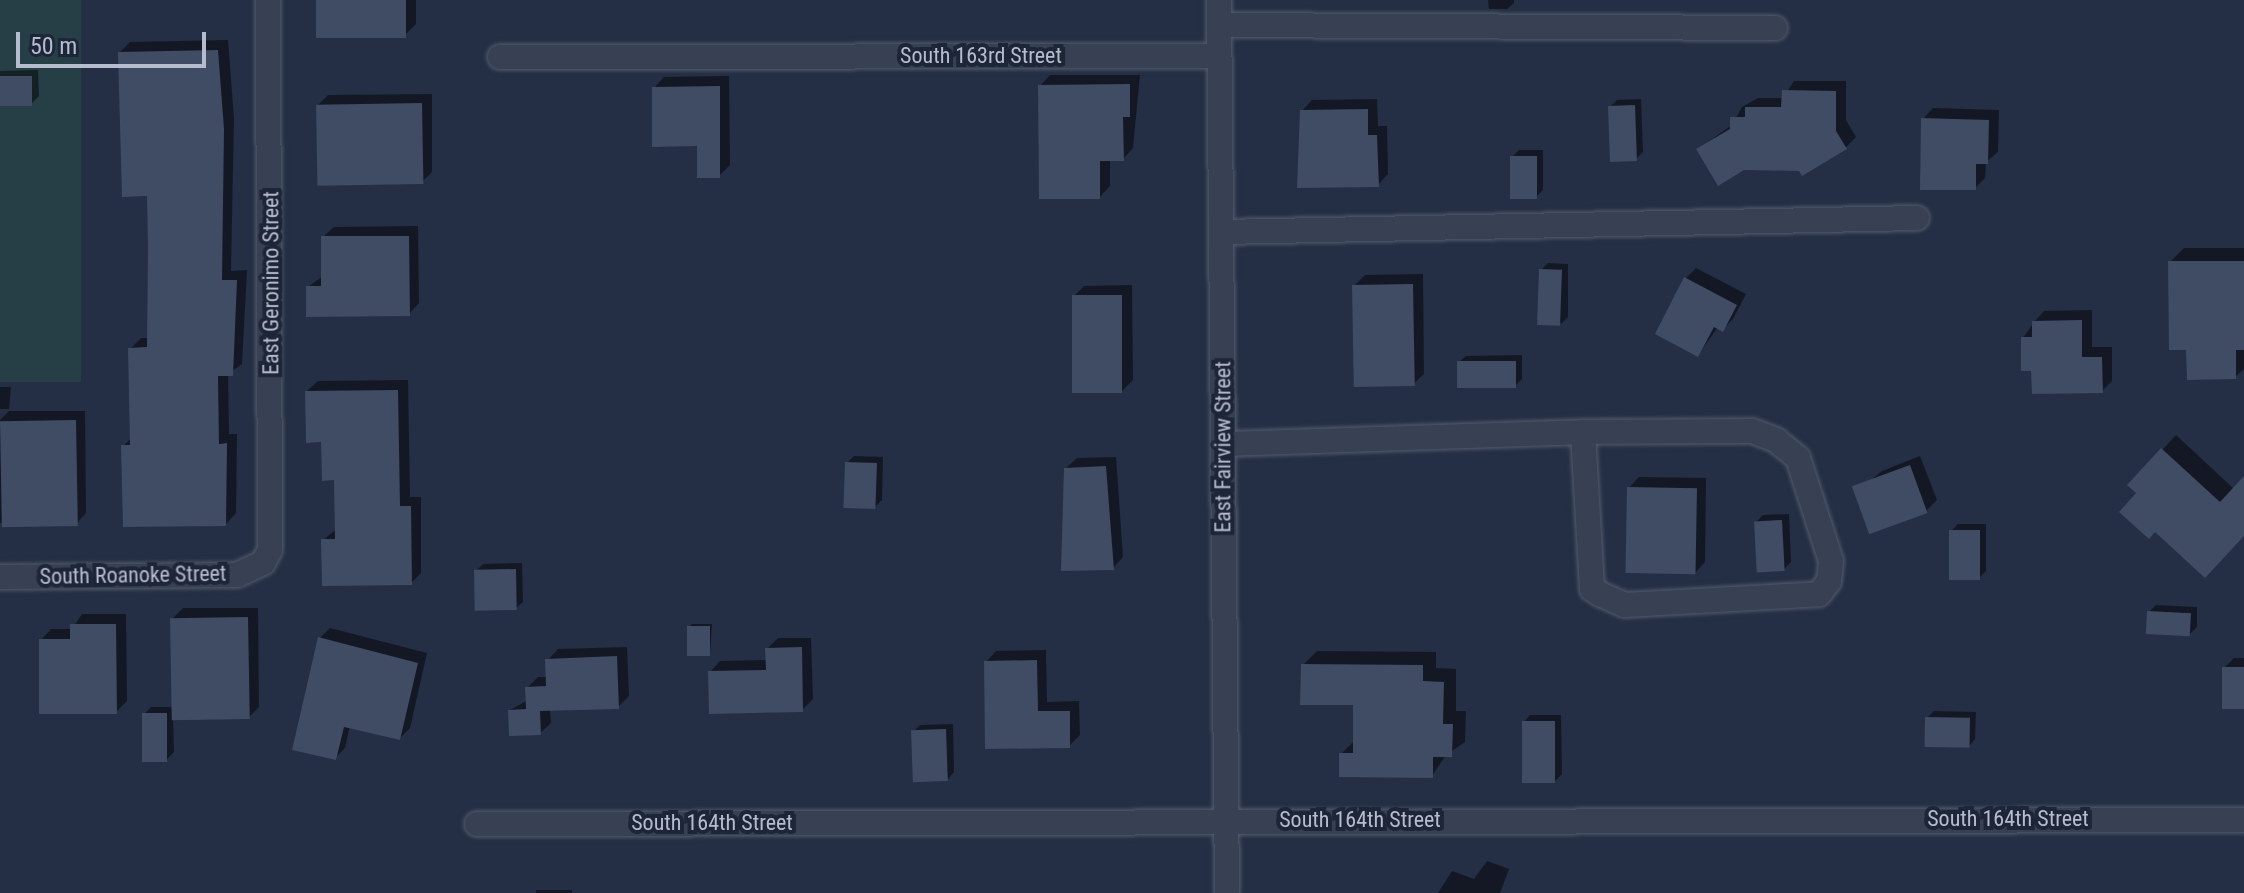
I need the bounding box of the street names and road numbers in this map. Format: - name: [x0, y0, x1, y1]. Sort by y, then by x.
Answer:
- street label: South 163rd Street: [900, 43, 1062, 69]
- street label: East Geronimo Street: [258, 191, 284, 375]
- street label: East Fairview Street: [1210, 361, 1236, 533]
- street label: South Roanoke Street: [39, 560, 227, 590]
- street label: South 164th Street: [1927, 806, 2089, 832]
- street label: South 164th Street: [1279, 807, 1441, 833]
- street label: South 164th Street: [631, 810, 793, 836]

